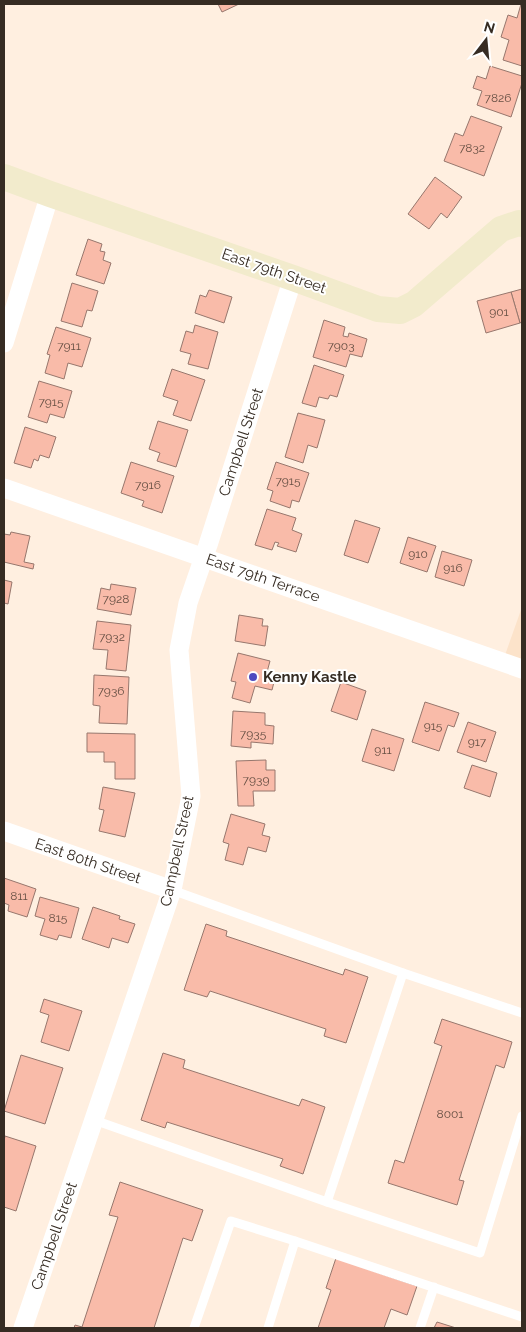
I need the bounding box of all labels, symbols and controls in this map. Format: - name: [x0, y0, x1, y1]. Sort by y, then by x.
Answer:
- north arrow: [461, 15, 511, 65]
- text: N: [482, 18, 497, 37]
- house number: 7826: [484, 91, 512, 105]
- house number: 7832: [459, 141, 485, 155]
- street label: East 79th Street: [219, 245, 329, 297]
- house number: 901: [489, 305, 509, 319]
- house number: 7911: [57, 339, 81, 353]
- house number: 7903: [327, 339, 355, 353]
- street label: Campbell Street: [215, 386, 267, 498]
- house number: 7915: [38, 395, 64, 409]
- house number: 7915: [275, 474, 301, 488]
- house number: 7916: [135, 478, 161, 492]
- house number: 910: [408, 547, 428, 561]
- street label: East 79th Terrace: [204, 550, 322, 606]
- house number: 916: [443, 561, 463, 575]
- house number: 7928: [103, 592, 129, 606]
- house number: 7932: [99, 630, 125, 644]
- place label: Kenny Kastle: [263, 668, 356, 686]
- marker: Kenny Kastle: [247, 671, 259, 683]
- house number: 7936: [97, 684, 125, 698]
- house number: 915: [424, 719, 443, 733]
- house number: 7935: [240, 727, 267, 741]
- house number: 917: [468, 735, 487, 749]
- house number: 911: [374, 743, 392, 757]
- house number: 7939: [243, 773, 269, 787]
- street label: Campbell Street: [156, 794, 198, 908]
- street label: East 80th Street: [33, 834, 143, 888]
- house number: 811: [10, 889, 28, 903]
- house number: 815: [49, 911, 68, 925]
- house number: 8001: [437, 1107, 463, 1121]
- street label: Campbell Street: [27, 1180, 81, 1292]

